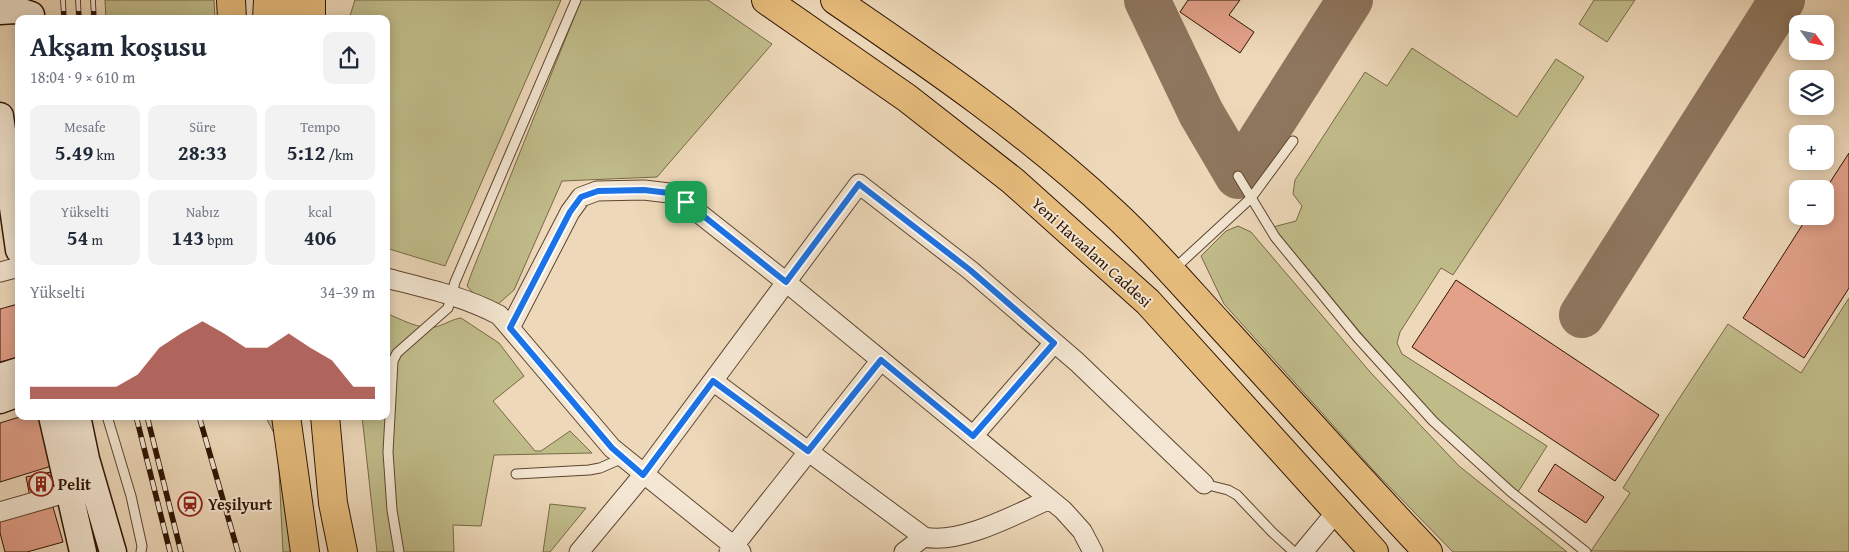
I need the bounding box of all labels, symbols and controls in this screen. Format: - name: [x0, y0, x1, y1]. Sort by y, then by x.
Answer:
- north arrow: [1789, 15, 1834, 60]
- map controls: [1789, 15, 1834, 225]
- text: Akşam koşusu: [30, 25, 207, 66]
- button: share: [323, 32, 375, 84]
- text: 18:04 · 9 × 610 m: [30, 65, 135, 89]
- button: layers: [1789, 70, 1834, 115]
- text: Mesafe: [64, 117, 105, 137]
- text: Süre: [189, 117, 216, 137]
- text: Tempo: [300, 117, 340, 137]
- button: +: [1789, 125, 1834, 170]
- text: 5.49: [55, 137, 93, 168]
- text: 28:33: [178, 137, 227, 168]
- text: 5:12: [287, 137, 325, 168]
- text: km: [93, 145, 115, 165]
- text: /km: [325, 145, 354, 165]
- button: −: [1789, 180, 1834, 225]
- pin: [665, 181, 707, 223]
- icon: arrive: [672, 188, 700, 216]
- street label: Yeni Havaalanı Caddesi: [1027, 191, 1158, 313]
- text: Yükselti: [61, 202, 109, 222]
- text: Nabız: [186, 202, 219, 222]
- text: kcal: [308, 202, 332, 222]
- text: 54: [67, 222, 88, 253]
- text: 143: [172, 222, 204, 253]
- text: 406: [304, 222, 336, 253]
- text: m: [88, 230, 103, 250]
- text: bpm: [204, 230, 233, 250]
- text: Yükselti: [30, 280, 85, 304]
- text: 34–39 m: [320, 280, 375, 304]
- building icon: Pelit: [28, 471, 54, 497]
- place label: Pelit: [58, 472, 91, 496]
- station icon: Yeşilyurt: [177, 491, 203, 517]
- place label: Yeşilyurt: [208, 492, 272, 516]

